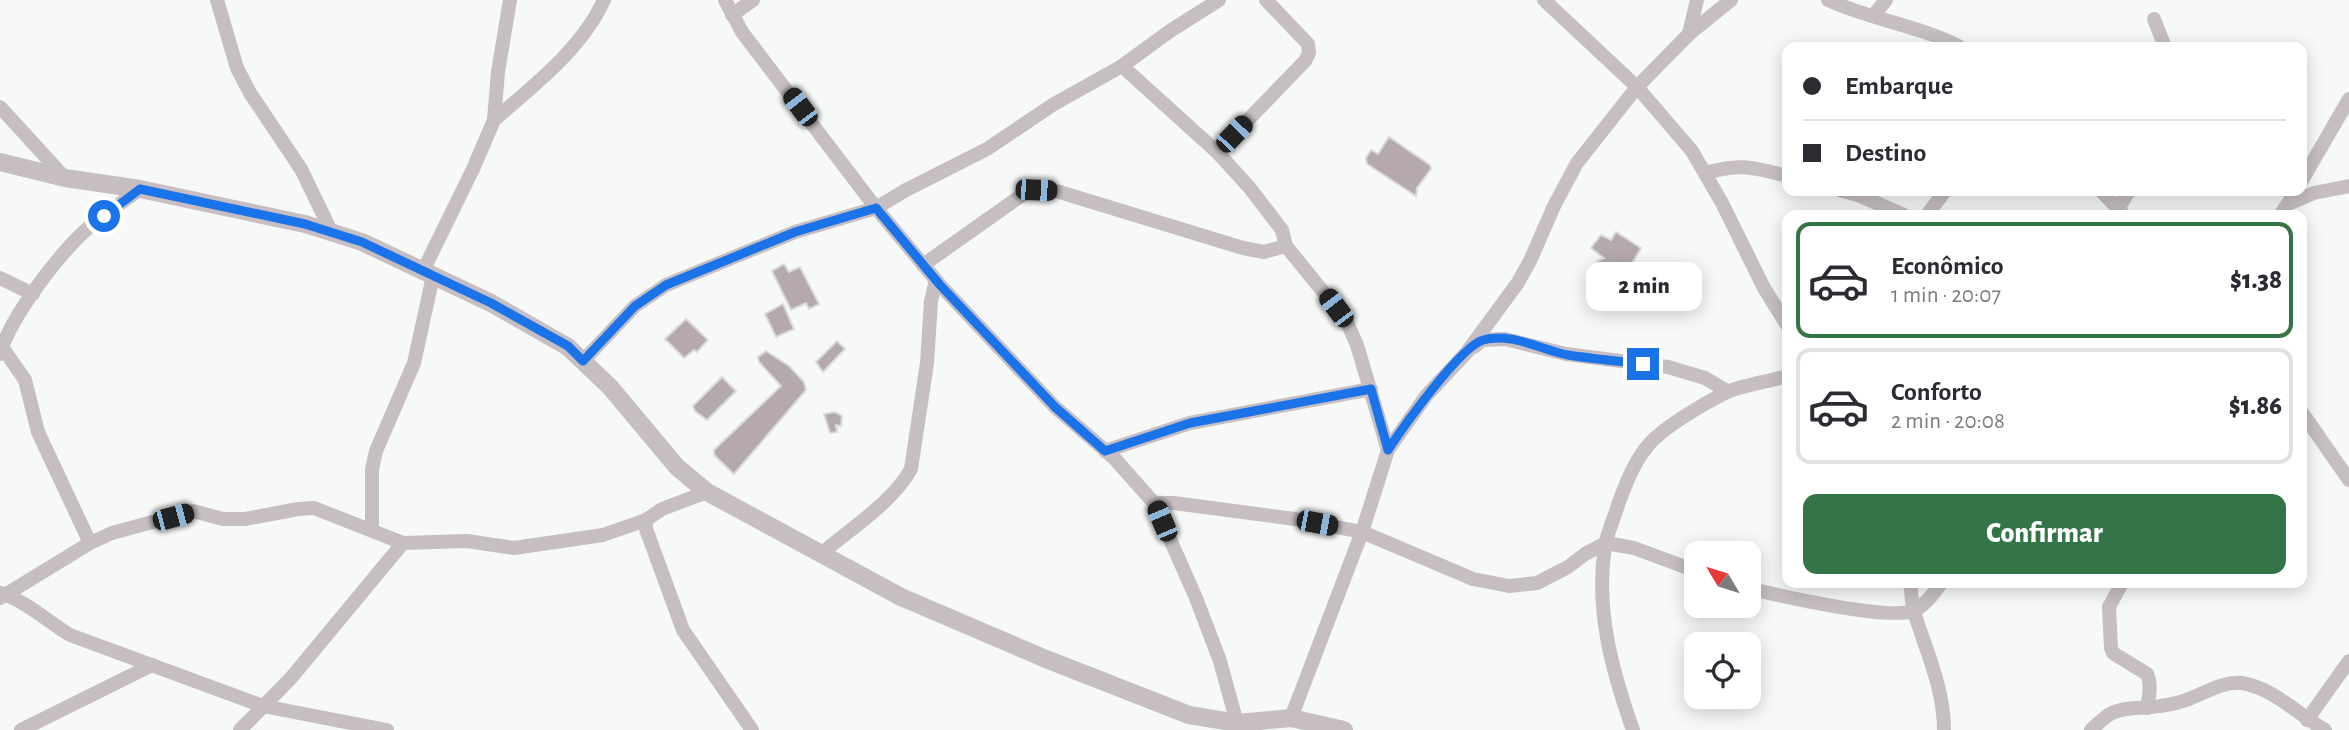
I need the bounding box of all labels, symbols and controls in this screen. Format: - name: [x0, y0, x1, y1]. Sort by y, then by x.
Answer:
- text: Embarque: [1845, 73, 1953, 99]
- car: [779, 84, 822, 130]
- car: [1212, 112, 1257, 156]
- text: Destino: [1845, 140, 1926, 166]
- car: [1015, 179, 1058, 201]
- route start: [88, 200, 120, 232]
- icon: car: [1807, 249, 1870, 312]
- text: Econômico: [1891, 253, 2004, 279]
- callout: 2 min: [1585, 262, 1701, 312]
- text: $1.38: [2230, 267, 2282, 293]
- text: 2 min: [1618, 275, 1670, 298]
- text: 1 min · 20:07: [1891, 284, 2001, 307]
- car: [1315, 285, 1358, 331]
- route end: [1627, 348, 1659, 380]
- icon: car: [1807, 375, 1870, 438]
- text: Conforto: [1891, 379, 1982, 405]
- text: $1.86: [2229, 393, 2282, 419]
- text: 2 min · 20:08: [1891, 410, 2005, 433]
- button: Confirmar: [1803, 494, 2286, 574]
- car: [1145, 498, 1180, 544]
- car: [150, 501, 197, 533]
- car: [1295, 509, 1340, 537]
- north arrow: [1684, 541, 1760, 618]
- map controls: [1684, 541, 1761, 709]
- button: locate: [1684, 632, 1761, 709]

